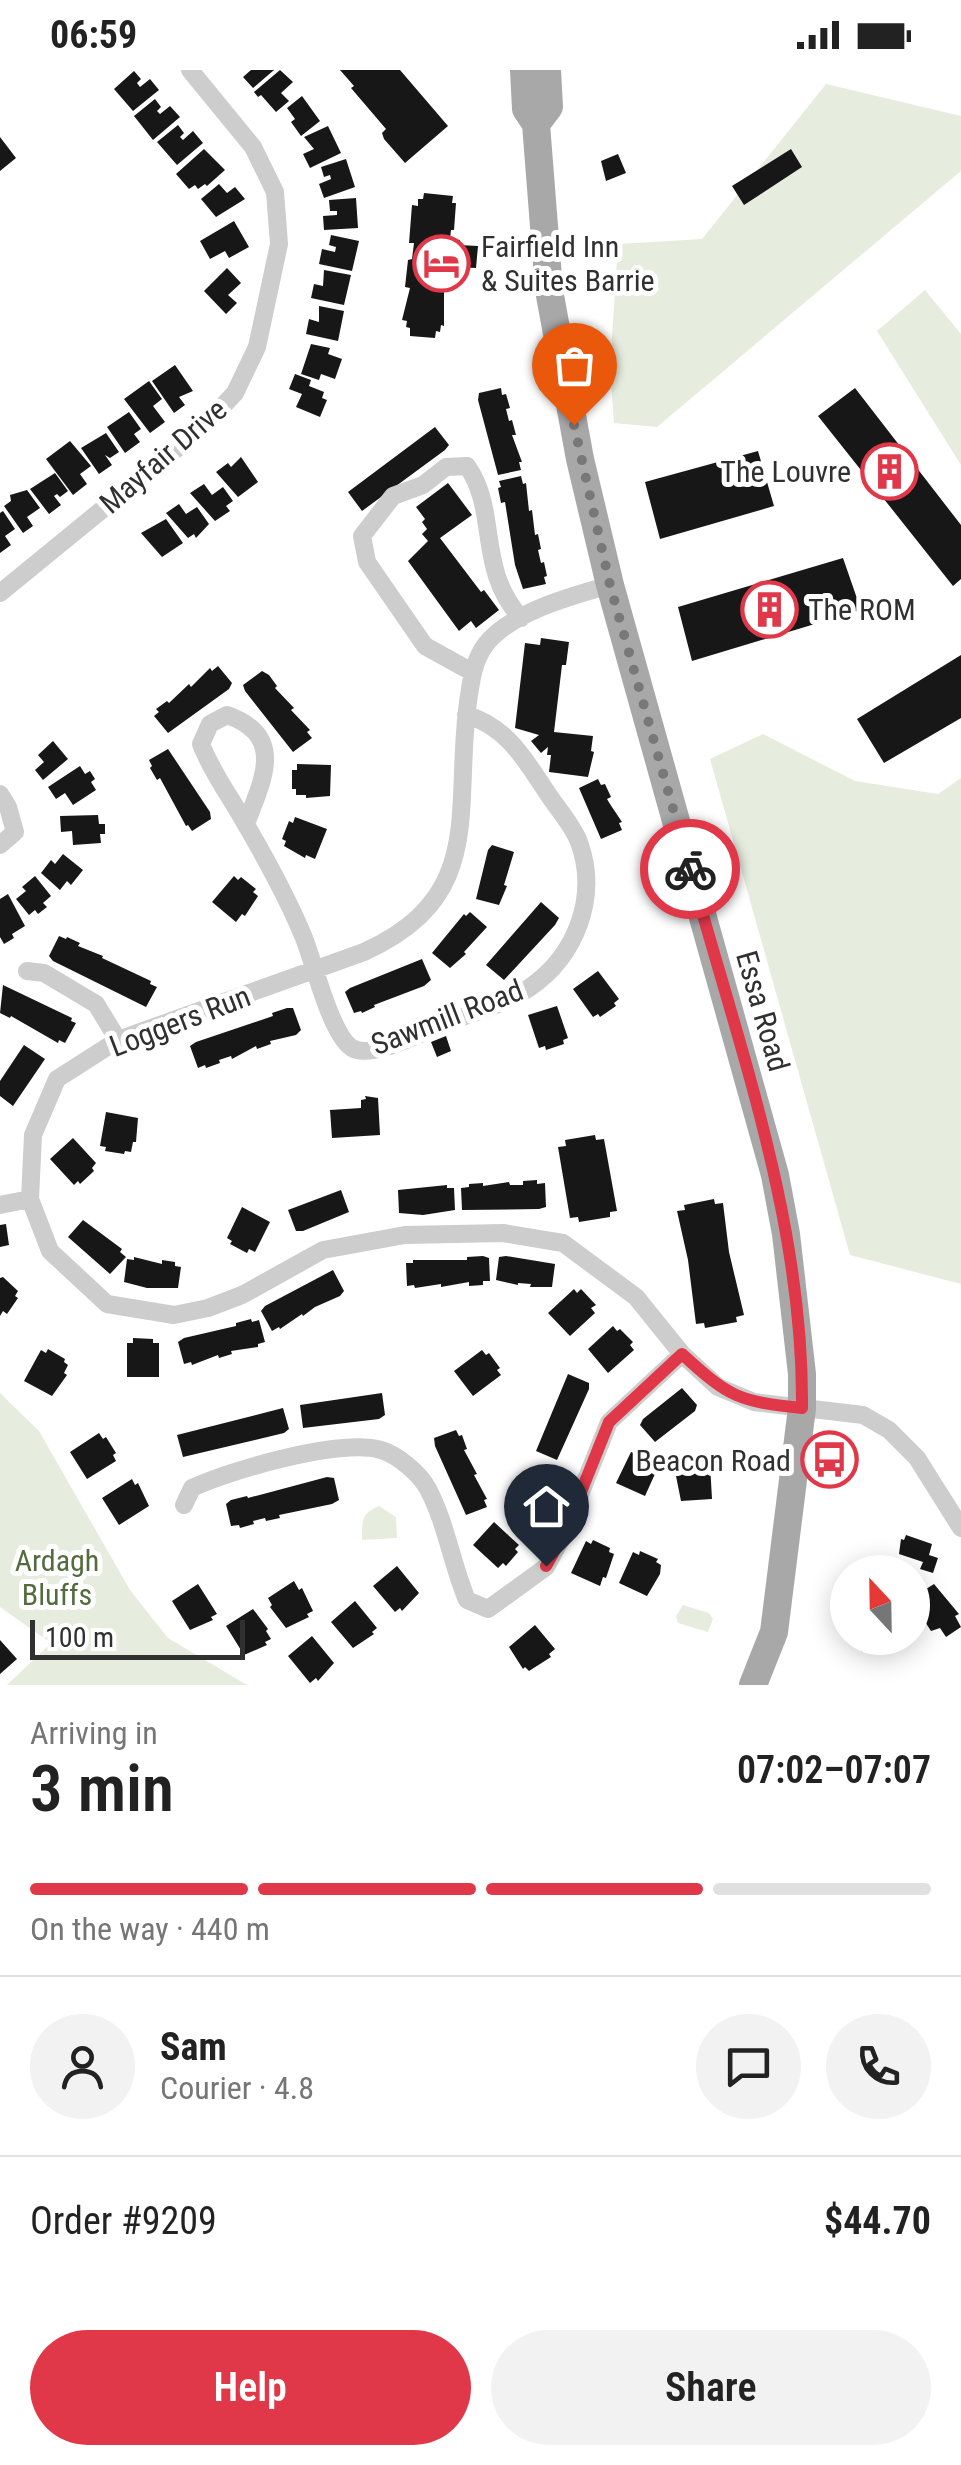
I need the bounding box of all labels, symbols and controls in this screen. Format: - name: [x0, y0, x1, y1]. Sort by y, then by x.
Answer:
- text: 06:59: [50, 13, 137, 57]
- place label: Fairfield Inn & Suites Barrie: [481, 229, 655, 298]
- hotel icon: Fairfield Inn & Suites Barrie: [412, 233, 472, 293]
- pin: [532, 323, 617, 426]
- icon: bag: [547, 338, 602, 393]
- street label: Mayfair Drive: [93, 392, 233, 520]
- building icon: The Louvre: [860, 441, 920, 501]
- place label: The Louvre: [720, 454, 851, 489]
- building icon: The ROM: [739, 579, 799, 639]
- place label: The ROM: [808, 592, 916, 627]
- courier: [640, 819, 740, 919]
- icon: bike: [663, 842, 718, 897]
- street label: Essa Road: [729, 947, 797, 1075]
- street label: Sawmill Road: [366, 972, 528, 1062]
- street label: Loggers Run: [105, 978, 255, 1064]
- bus stop icon: Beacon Road: [800, 1430, 860, 1490]
- place label: Beacon Road: [636, 1443, 791, 1478]
- pin: [504, 1464, 589, 1567]
- icon: home: [519, 1479, 574, 1534]
- park label: Ardagh Bluffs: [15, 1543, 99, 1612]
- north arrow: [830, 1555, 930, 1655]
- map controls: [830, 1555, 930, 1655]
- scale bar: [30, 1615, 245, 1660]
- text: 100 m: [45, 1621, 114, 1654]
- text: Arriving in: [30, 1714, 158, 1752]
- text: 07:02–07:07: [737, 1748, 931, 1792]
- text: 3 min: [30, 1751, 174, 1827]
- text: On the way · 440 m: [30, 1910, 270, 1948]
- button: person: [30, 2014, 135, 2119]
- button: chat: [696, 2014, 801, 2119]
- button: phone: [826, 2014, 931, 2119]
- text: Sam: [160, 2025, 227, 2069]
- text: Courier · 4.8: [160, 2069, 314, 2107]
- text: Order #9209: [30, 2199, 217, 2243]
- text: $44.70: [824, 2199, 931, 2243]
- button: Help: [30, 2330, 471, 2445]
- button: Share: [491, 2330, 931, 2445]

